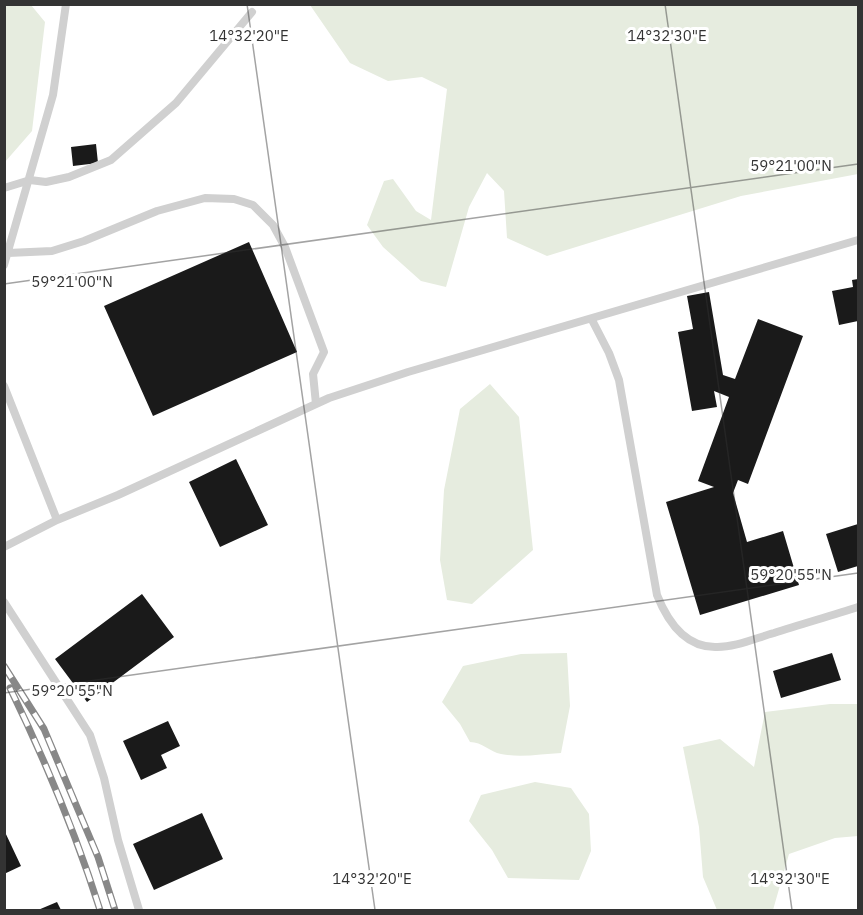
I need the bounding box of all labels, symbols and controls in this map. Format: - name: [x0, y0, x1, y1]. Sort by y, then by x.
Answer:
- text: 14°32'20"E: [209, 26, 289, 45]
- text: 14°32'30"E: [627, 26, 707, 45]
- text: 59°21'00"N: [750, 156, 832, 175]
- text: 59°21'00"N: [31, 272, 113, 291]
- text: 59°20'55"N: [750, 565, 832, 584]
- text: 59°20'55"N: [31, 681, 113, 700]
- text: 14°32'20"E: [332, 869, 412, 888]
- text: 14°32'30"E: [750, 869, 830, 888]

